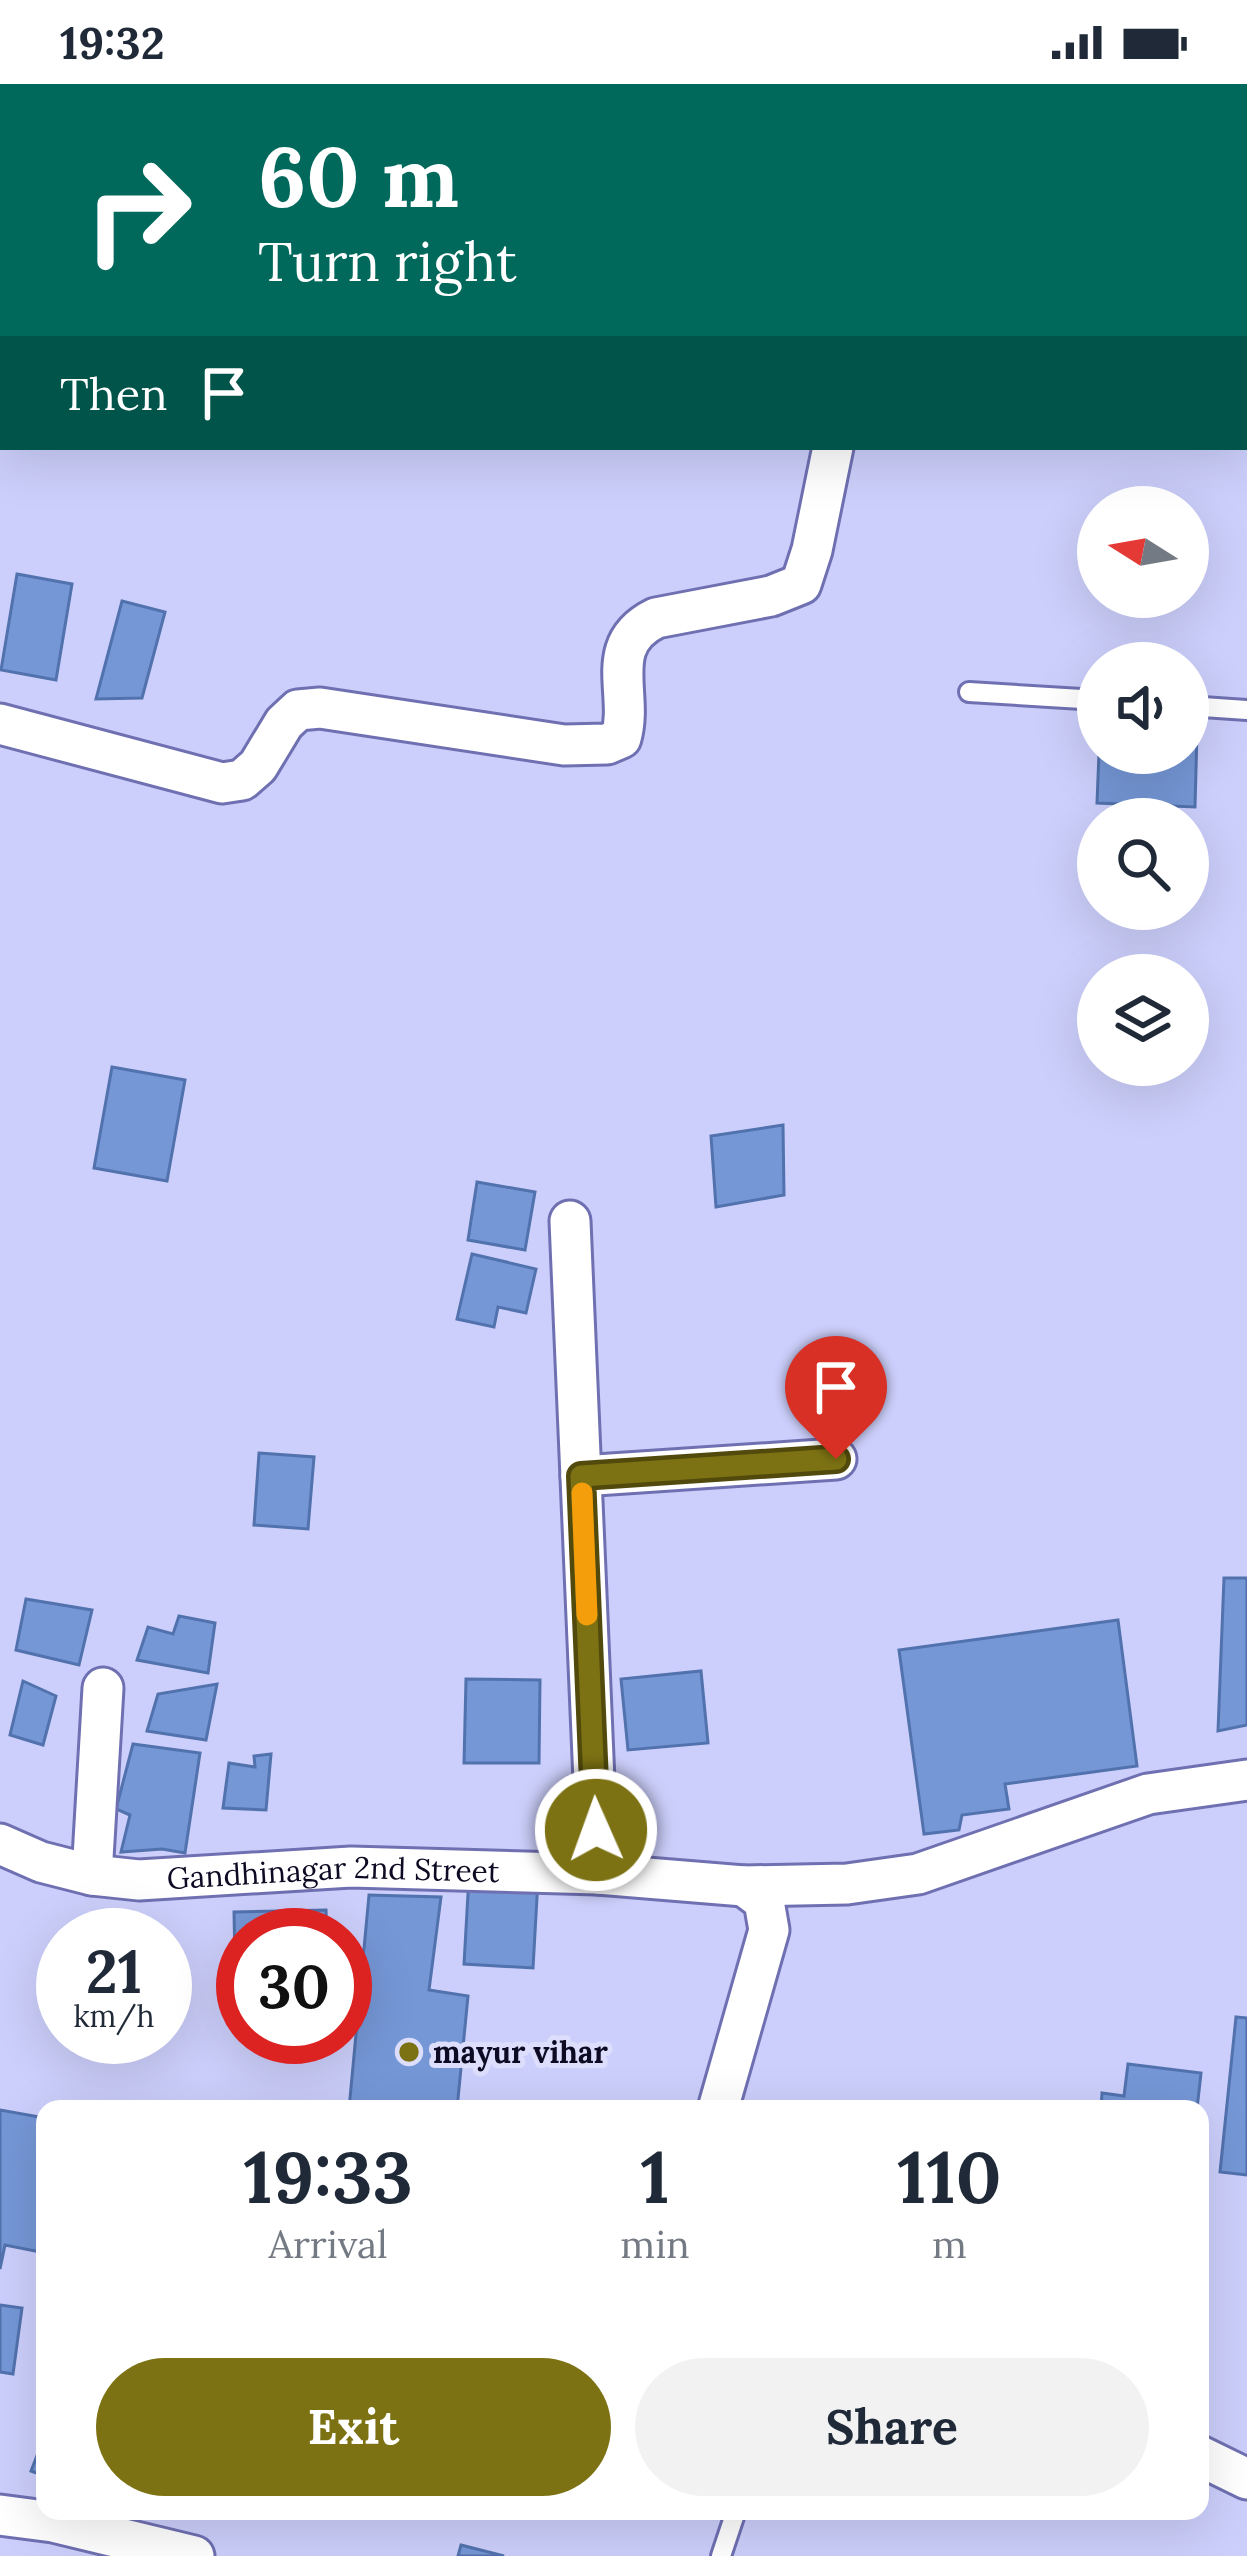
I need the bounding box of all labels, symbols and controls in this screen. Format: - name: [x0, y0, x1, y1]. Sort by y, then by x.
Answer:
- text: 19:32: [60, 14, 165, 71]
- text: 60 m: [258, 122, 459, 230]
- icon: right: [60, 132, 216, 288]
- text: Turn right: [258, 227, 517, 296]
- icon: arrive: [191, 360, 257, 426]
- text: Then: [60, 365, 167, 422]
- north arrow: [1077, 486, 1209, 618]
- map controls: [1077, 486, 1209, 1086]
- button: sound: [1077, 642, 1209, 774]
- button: search: [1077, 798, 1209, 930]
- button: layers: [1077, 954, 1209, 1086]
- pin: [785, 1336, 887, 1459]
- icon: arrive: [803, 1354, 869, 1420]
- position arrow: [533, 1767, 659, 1893]
- street label: Gandhinagar 2nd Street: [166, 1848, 500, 1897]
- speed limit sign: 30: [216, 1908, 372, 2064]
- text: 21: [86, 1933, 142, 2009]
- text: km/h: [73, 1997, 155, 2035]
- place label: mayur vihar: [433, 2033, 609, 2072]
- marker: mayur vihar: [396, 2039, 422, 2065]
- text: 19:33: [243, 2131, 413, 2223]
- text: 1: [640, 2131, 670, 2223]
- text: 110: [897, 2131, 1002, 2223]
- text: Arrival: [269, 2219, 388, 2269]
- text: min: [620, 2219, 690, 2269]
- text: m: [932, 2219, 967, 2269]
- button: Exit: [96, 2358, 611, 2496]
- button: Share: [635, 2358, 1149, 2496]

